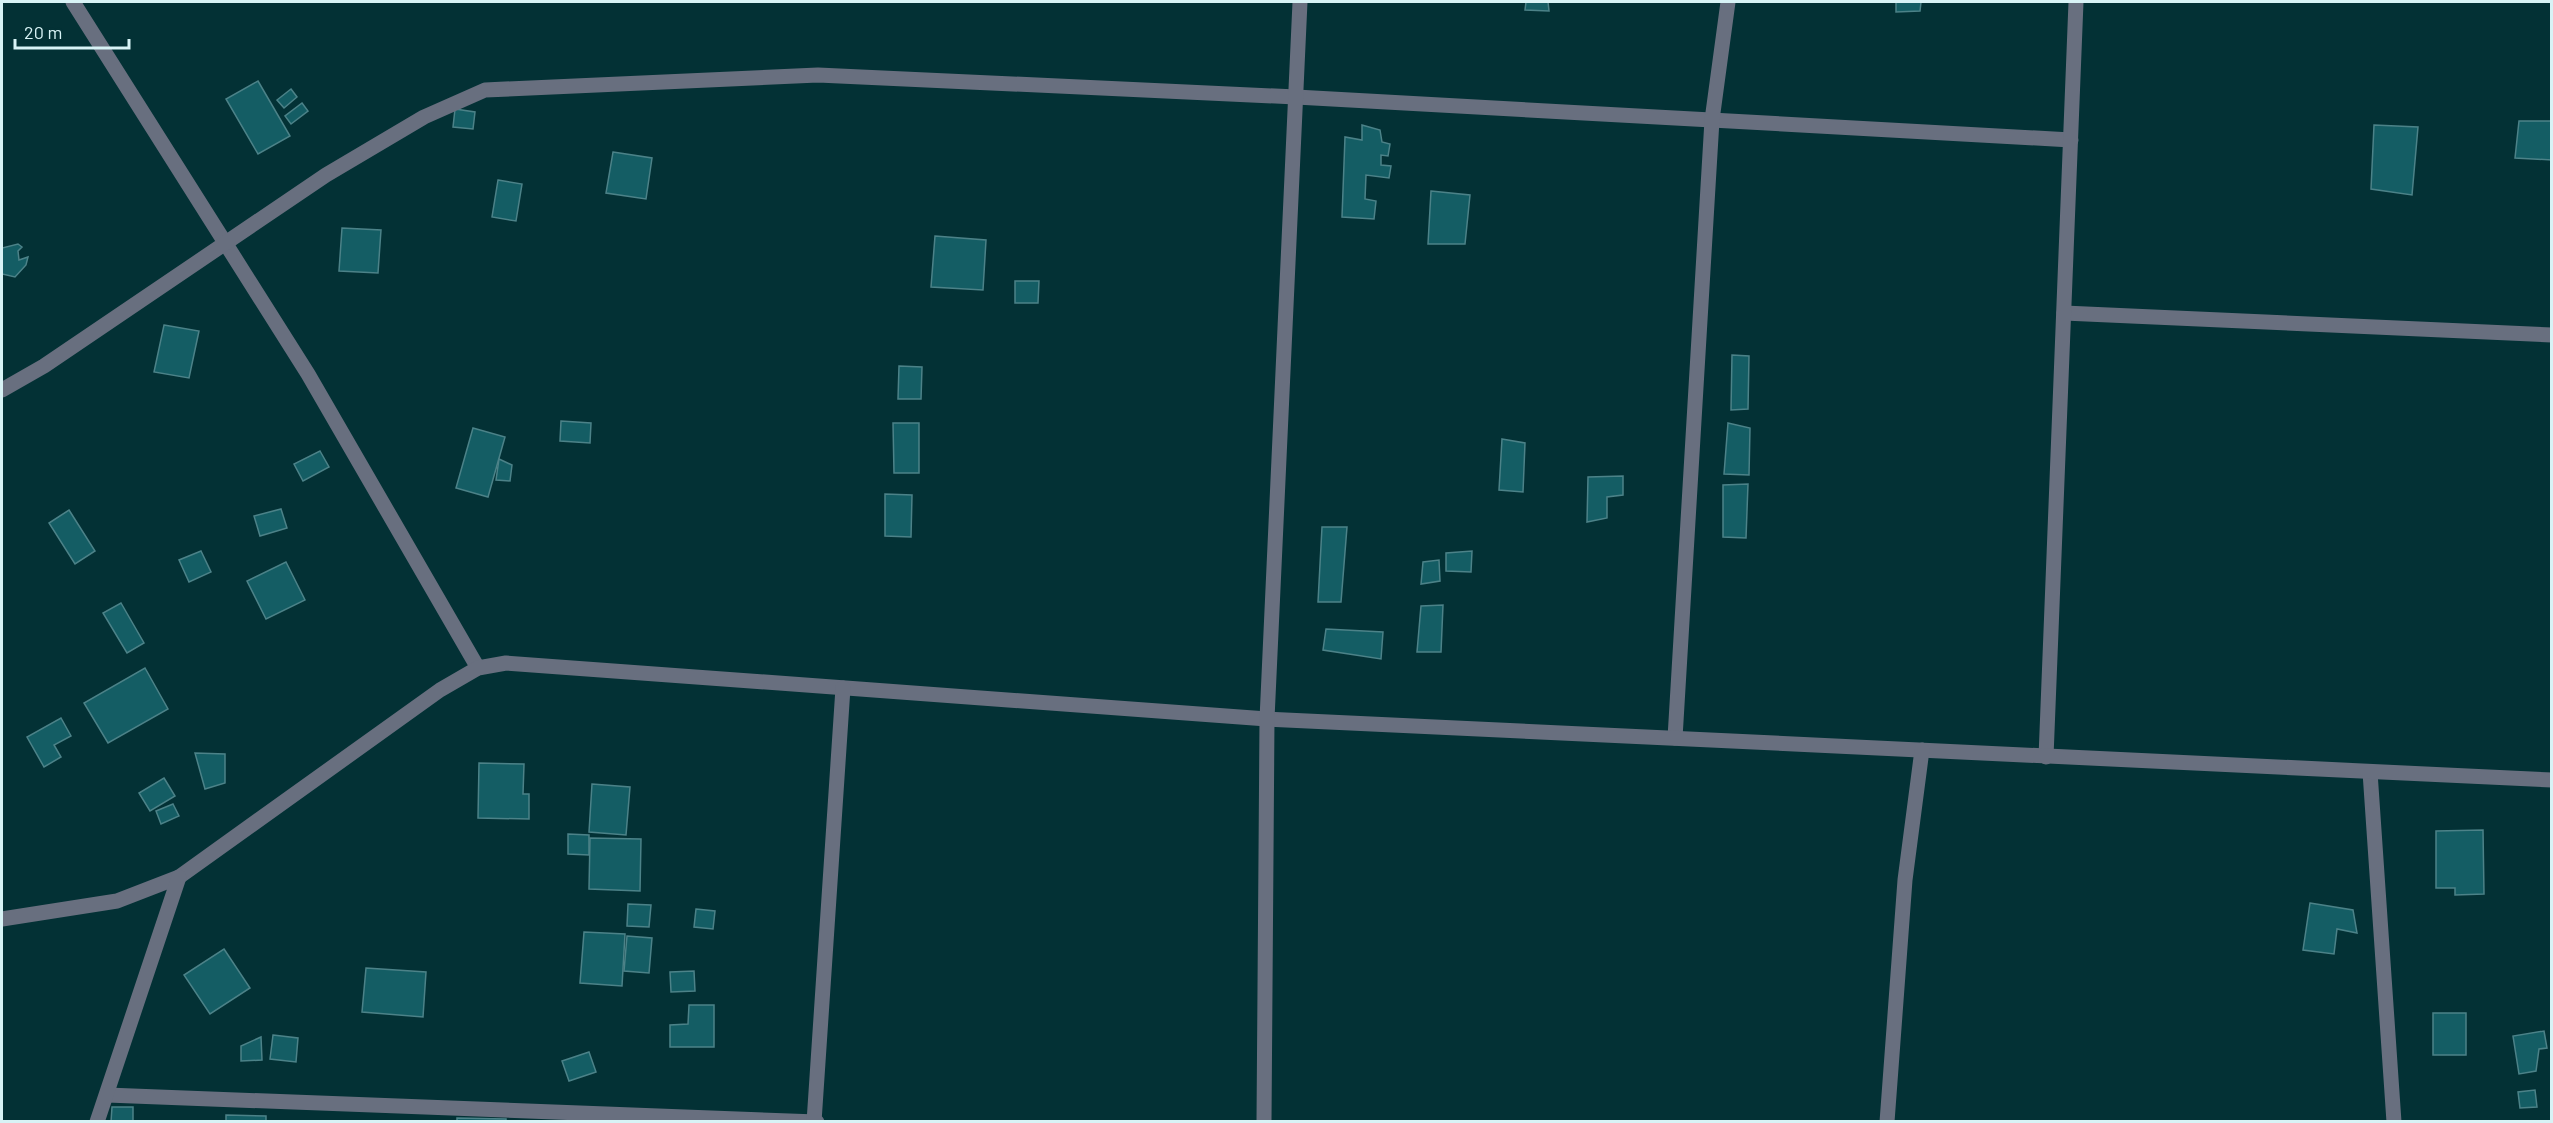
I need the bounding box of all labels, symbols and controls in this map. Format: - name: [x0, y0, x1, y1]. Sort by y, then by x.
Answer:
- scale bar: [15, 12, 129, 50]
- text: 20 m: [24, 21, 62, 43]

